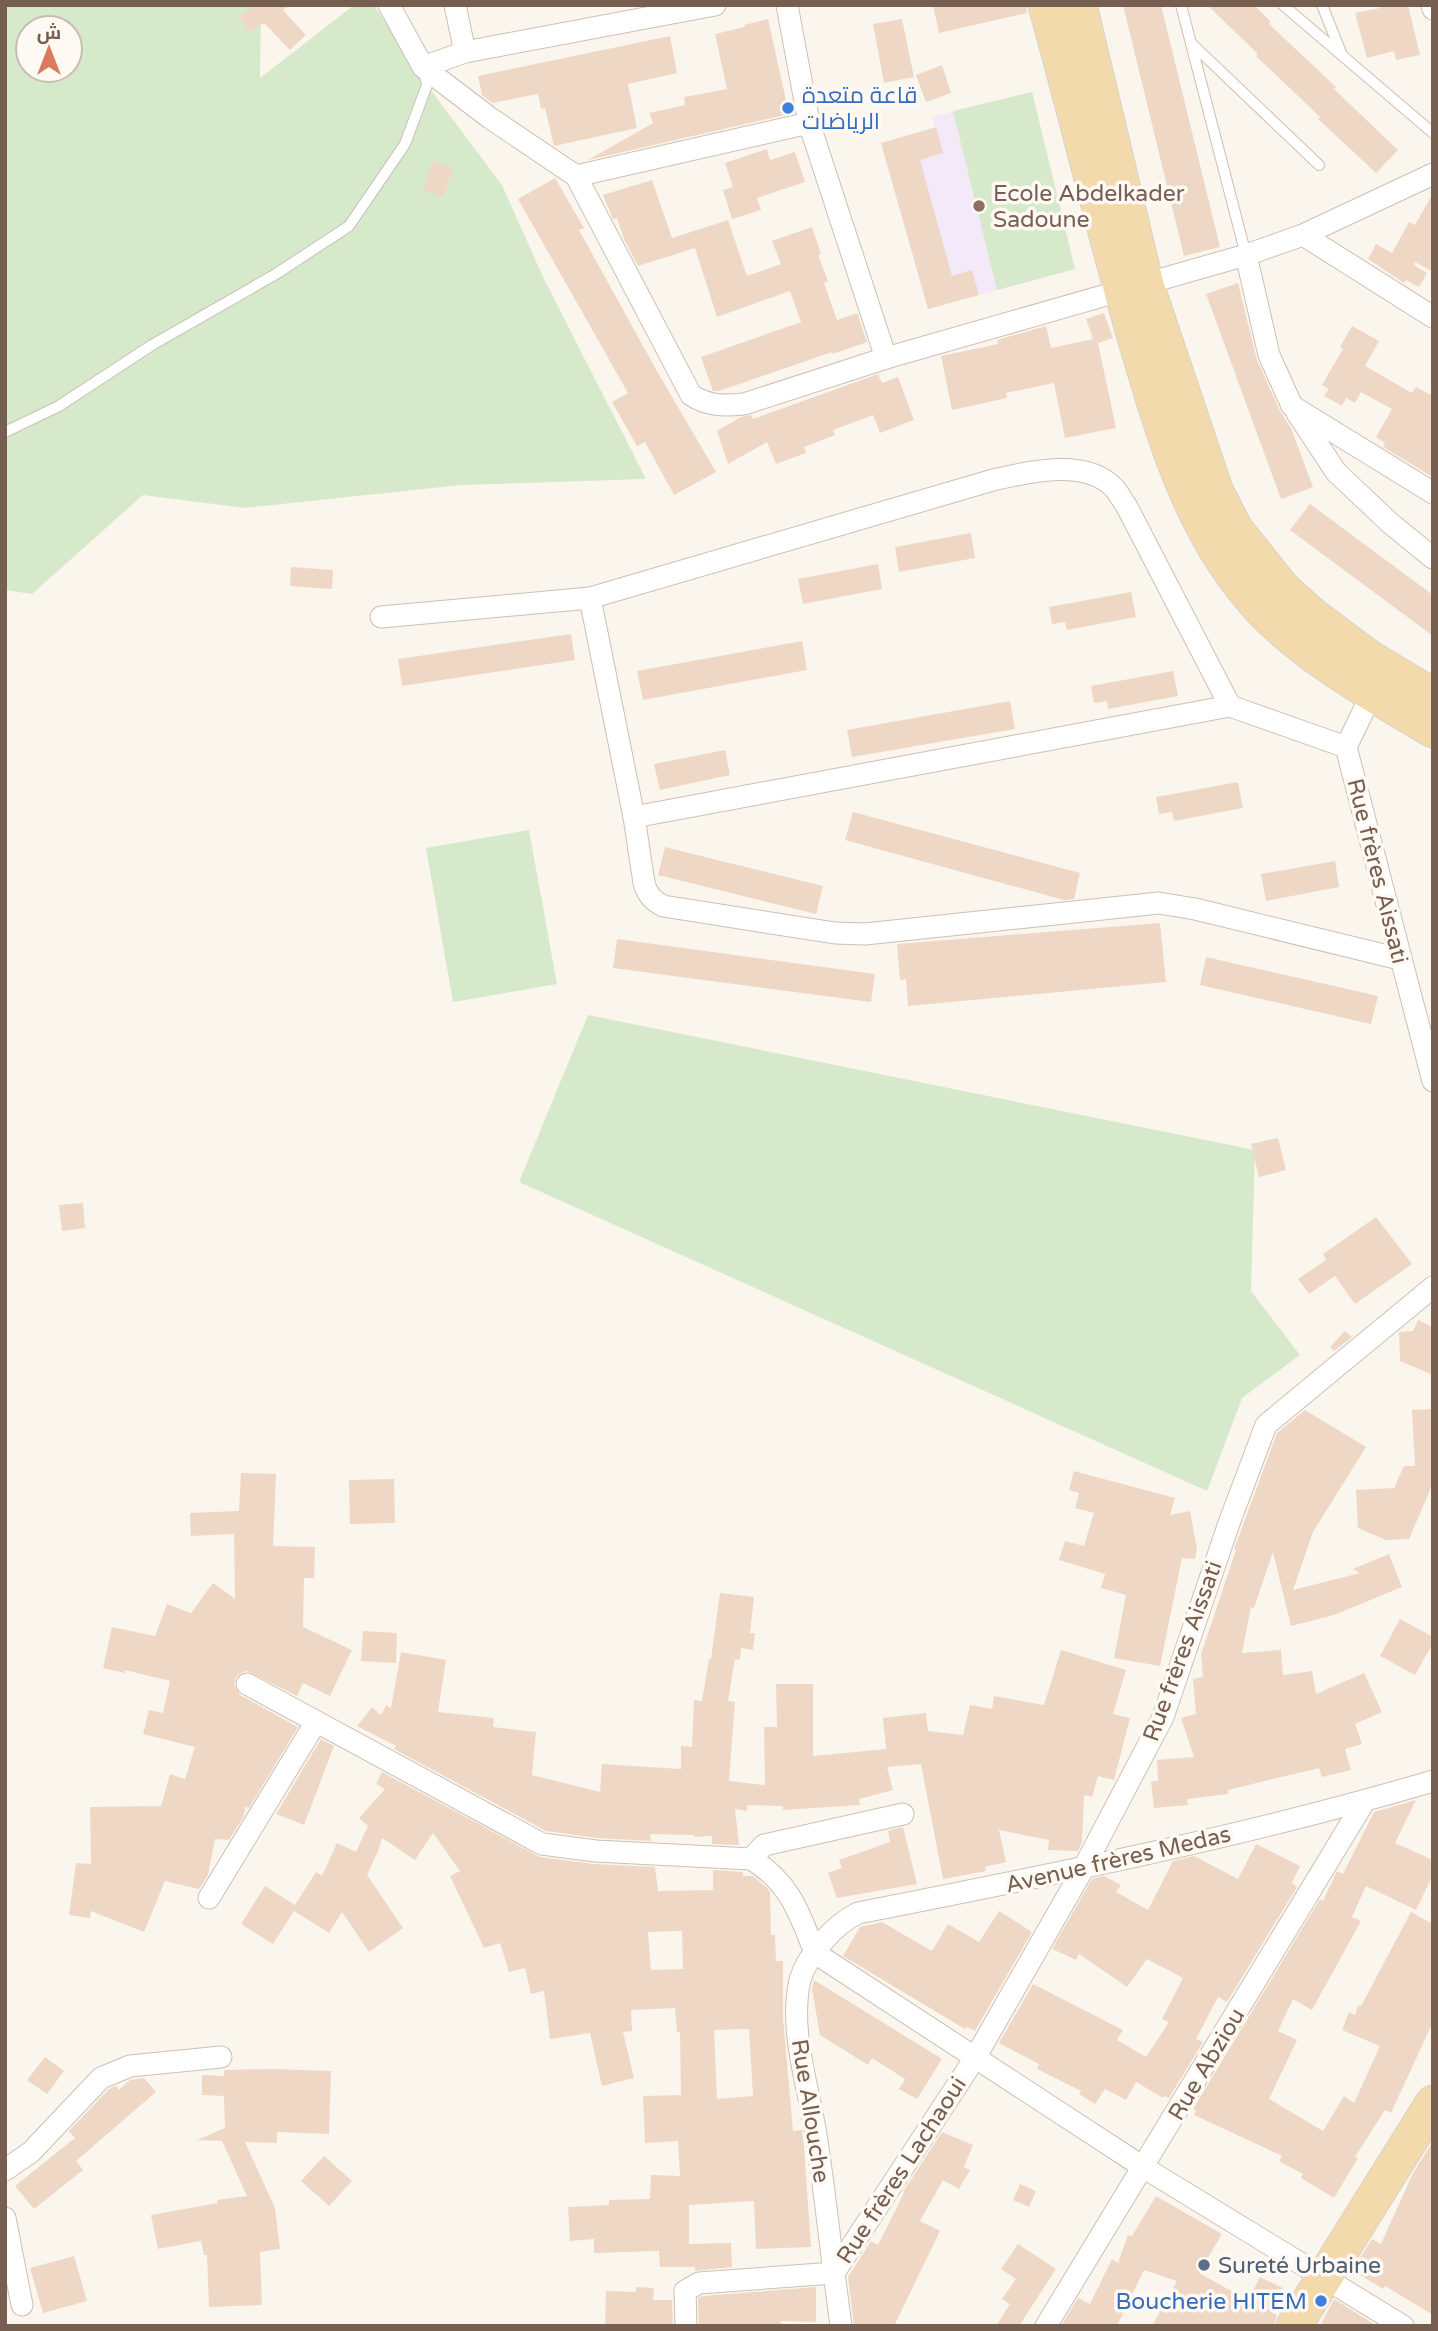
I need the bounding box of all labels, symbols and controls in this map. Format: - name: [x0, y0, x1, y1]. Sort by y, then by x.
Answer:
- north arrow: [14, 14, 84, 84]
- text: ش: [37, 22, 61, 44]
- place label: قاعة متعدة الرياضات: [802, 82, 918, 136]
- marker: قاعة متعدة الرياضات: [780, 100, 796, 116]
- place label: Ecole Abdelkader Sadoune: [993, 180, 1185, 234]
- marker: Ecole Abdelkader Sadoune: [971, 198, 987, 214]
- street label: Rue frères Aissati: [1340, 776, 1414, 967]
- street label: Rue frères Aissati: [1137, 1557, 1229, 1745]
- street label: Avenue frères Medas: [1003, 1820, 1234, 1900]
- street label: Rue Abziou: [1162, 2003, 1251, 2126]
- street label: Rue Allouche: [785, 2037, 835, 2185]
- street label: Rue frères Lachaoui: [831, 2072, 973, 2269]
- place label: Sureté Urbaine: [1218, 2252, 1381, 2280]
- marker: Sureté Urbaine: [1196, 2257, 1212, 2273]
- place label: Boucherie HITEM: [1116, 2288, 1307, 2316]
- marker: Boucherie HITEM: [1313, 2293, 1329, 2309]

